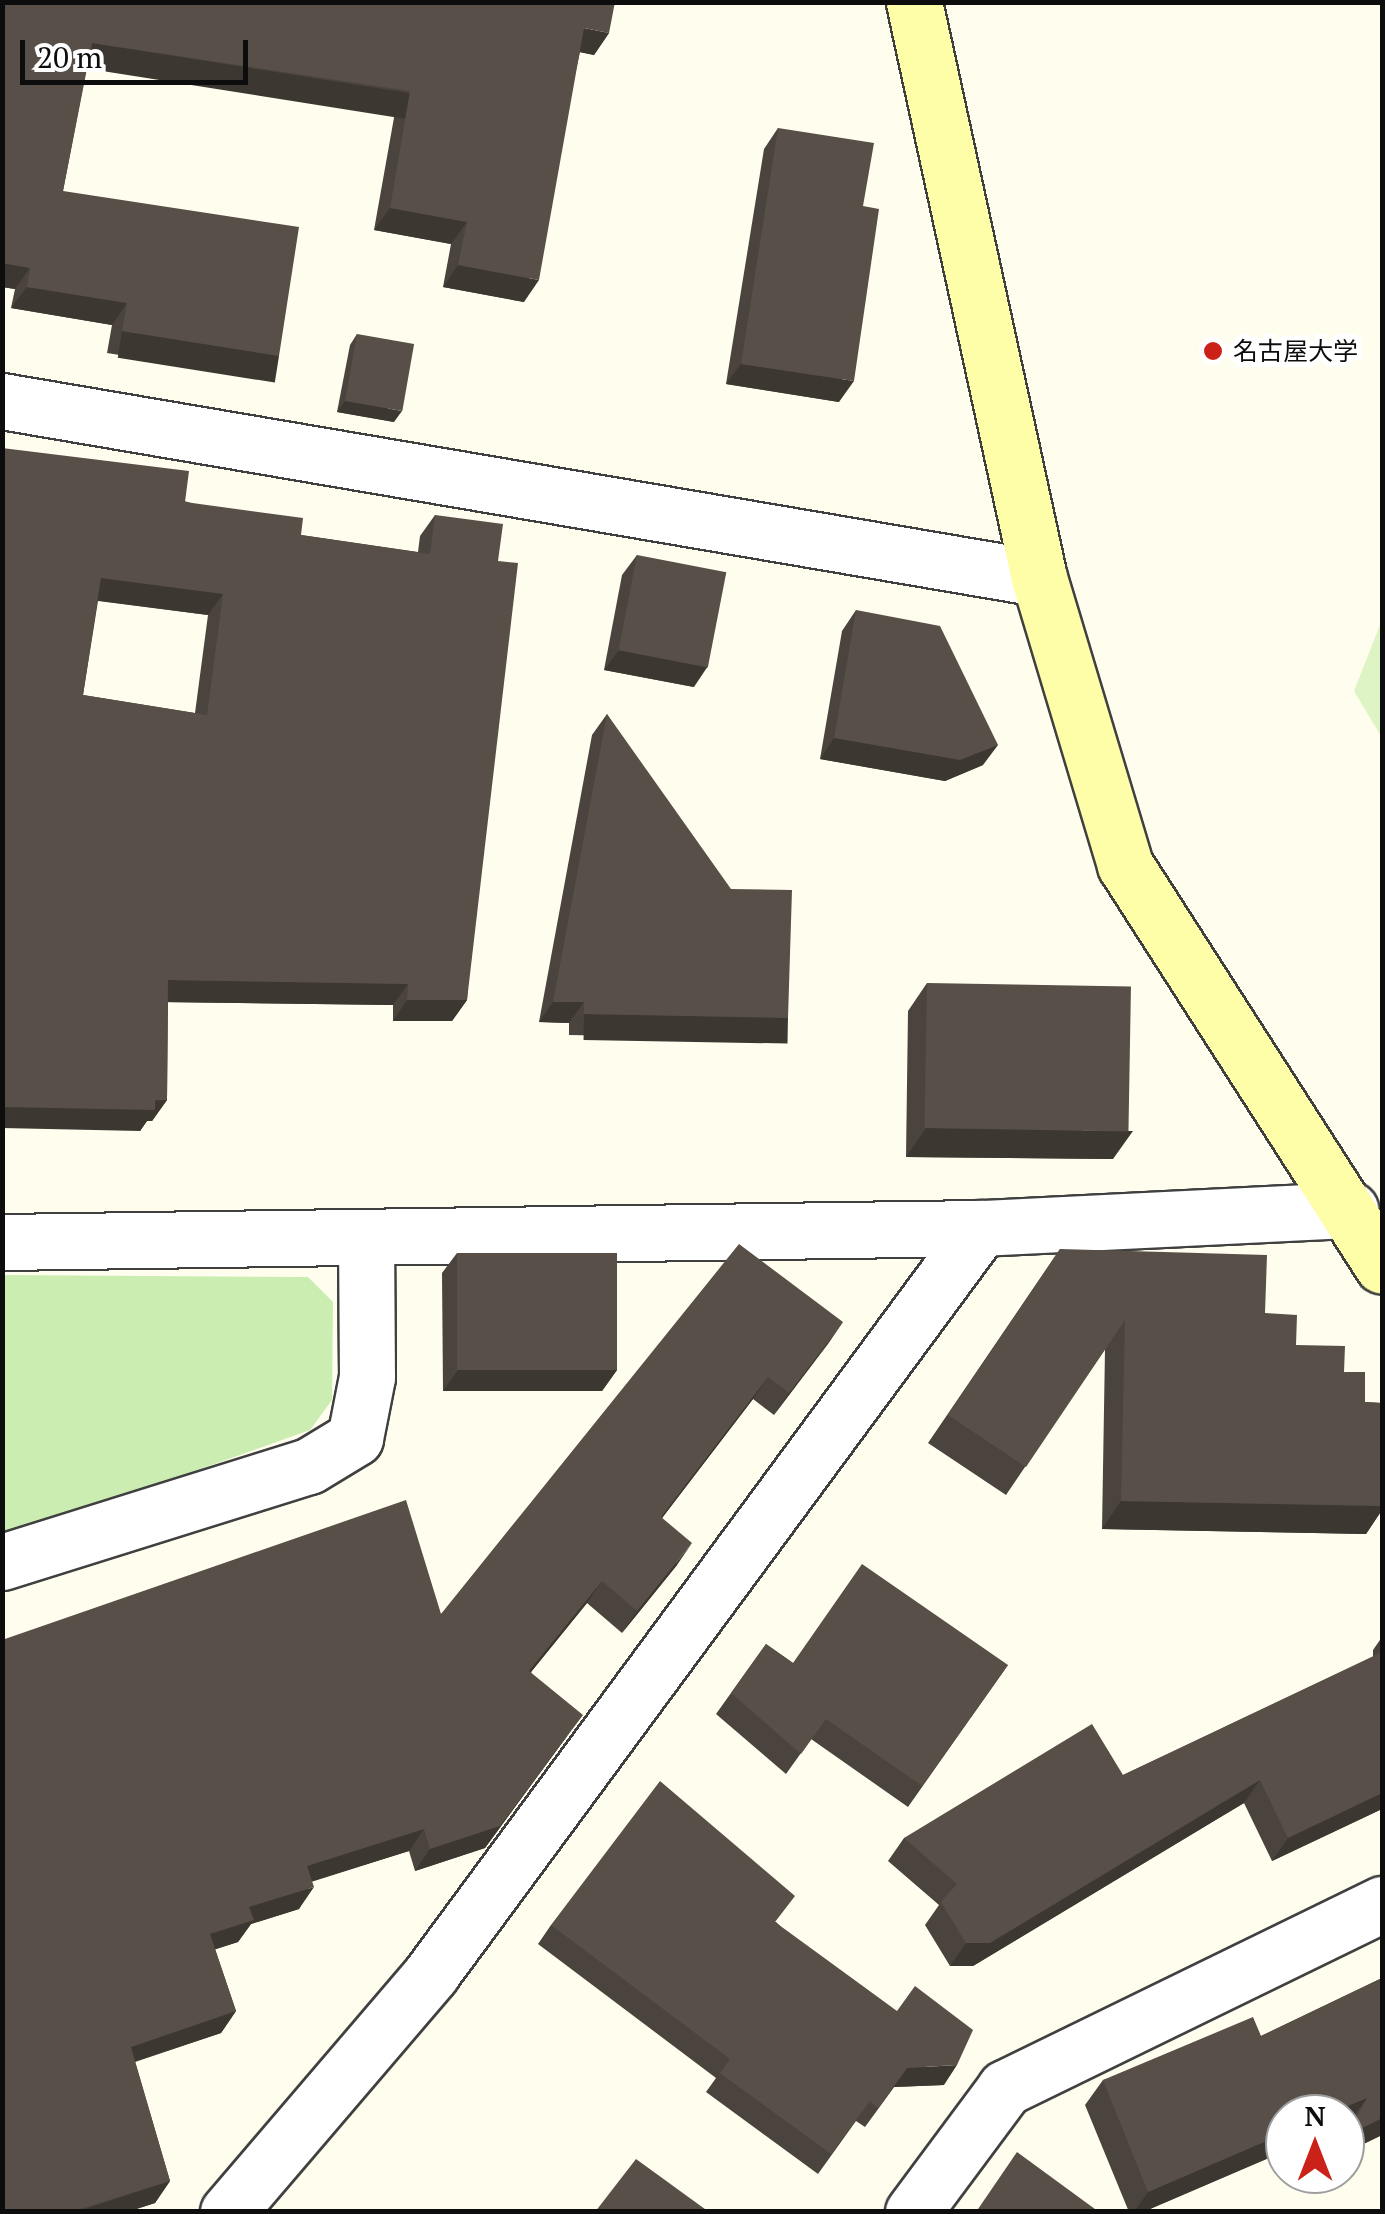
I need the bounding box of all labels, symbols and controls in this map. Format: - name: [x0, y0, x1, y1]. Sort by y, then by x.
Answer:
- scale bar: [25, 20, 252, 82]
- text: 20 m: [37, 37, 102, 77]
- place label: 名古屋大学: [1233, 336, 1358, 366]
- marker: 名古屋大学: [1202, 340, 1224, 362]
- north arrow: [1265, 2094, 1365, 2194]
- text: N: [1304, 2097, 1326, 2134]

